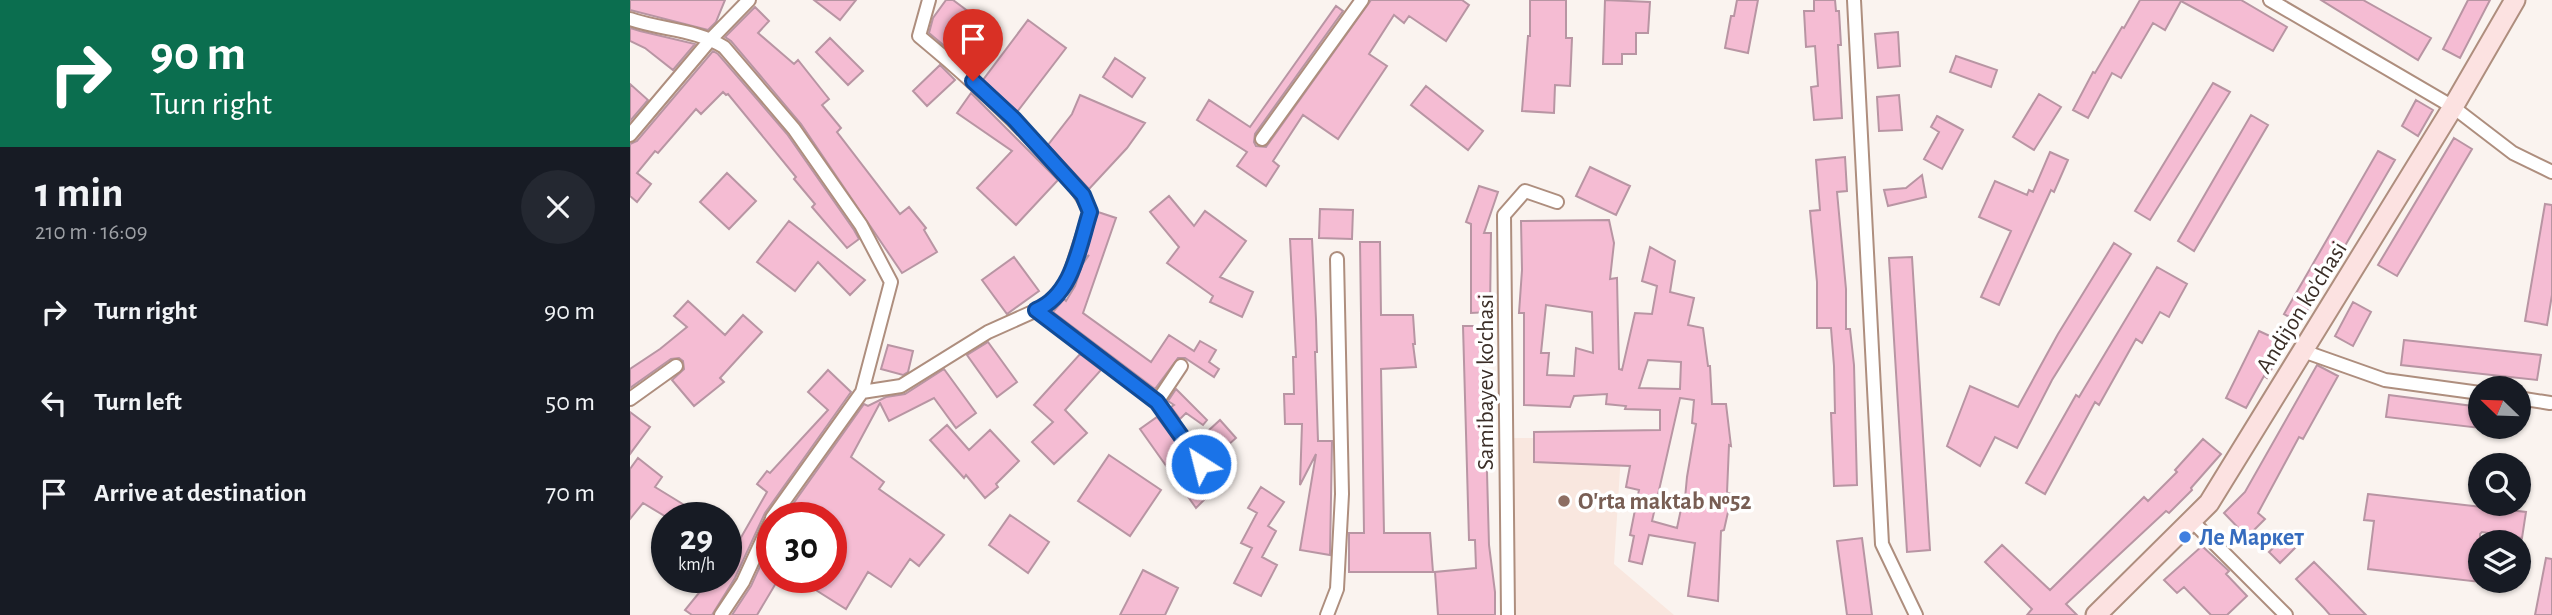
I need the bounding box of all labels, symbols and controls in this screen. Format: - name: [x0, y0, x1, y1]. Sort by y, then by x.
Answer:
- pin: [943, 9, 1003, 81]
- icon: arrive: [954, 20, 992, 58]
- icon: right: [35, 28, 126, 119]
- text: 90 m: [150, 30, 246, 79]
- text: Turn right: [150, 88, 272, 120]
- button: close: [521, 170, 595, 244]
- text: 1 min: [35, 172, 124, 214]
- text: 210 m · 16:09: [35, 221, 148, 244]
- street label: Andijon ko'chasi: [2252, 238, 2352, 378]
- icon: right: [35, 293, 73, 331]
- street label: Samibayev ko'chasi: [1474, 294, 1498, 470]
- text: Turn right: [94, 298, 197, 324]
- text: 90 m: [544, 298, 595, 324]
- north arrow: [2468, 376, 2530, 439]
- map controls: [2468, 376, 2531, 593]
- icon: left: [35, 384, 73, 422]
- text: Turn left: [94, 389, 182, 415]
- text: 50 m: [545, 389, 595, 415]
- position arrow: [1164, 427, 1238, 501]
- button: search: [2468, 453, 2531, 516]
- icon: arrive: [35, 475, 73, 513]
- text: Arrive at destination: [94, 480, 307, 506]
- text: 70 m: [545, 480, 595, 506]
- place label: O'rta maktab №52: [1578, 490, 1752, 514]
- marker: O'rta maktab №52: [1556, 493, 1572, 509]
- speed limit sign: 30: [756, 502, 847, 593]
- text: 29: [680, 521, 713, 556]
- place label: Ле Маркет: [2199, 526, 2304, 550]
- marker: Ле Маркет: [2177, 529, 2193, 545]
- button: layers: [2468, 530, 2531, 593]
- text: km/h: [678, 556, 715, 574]

